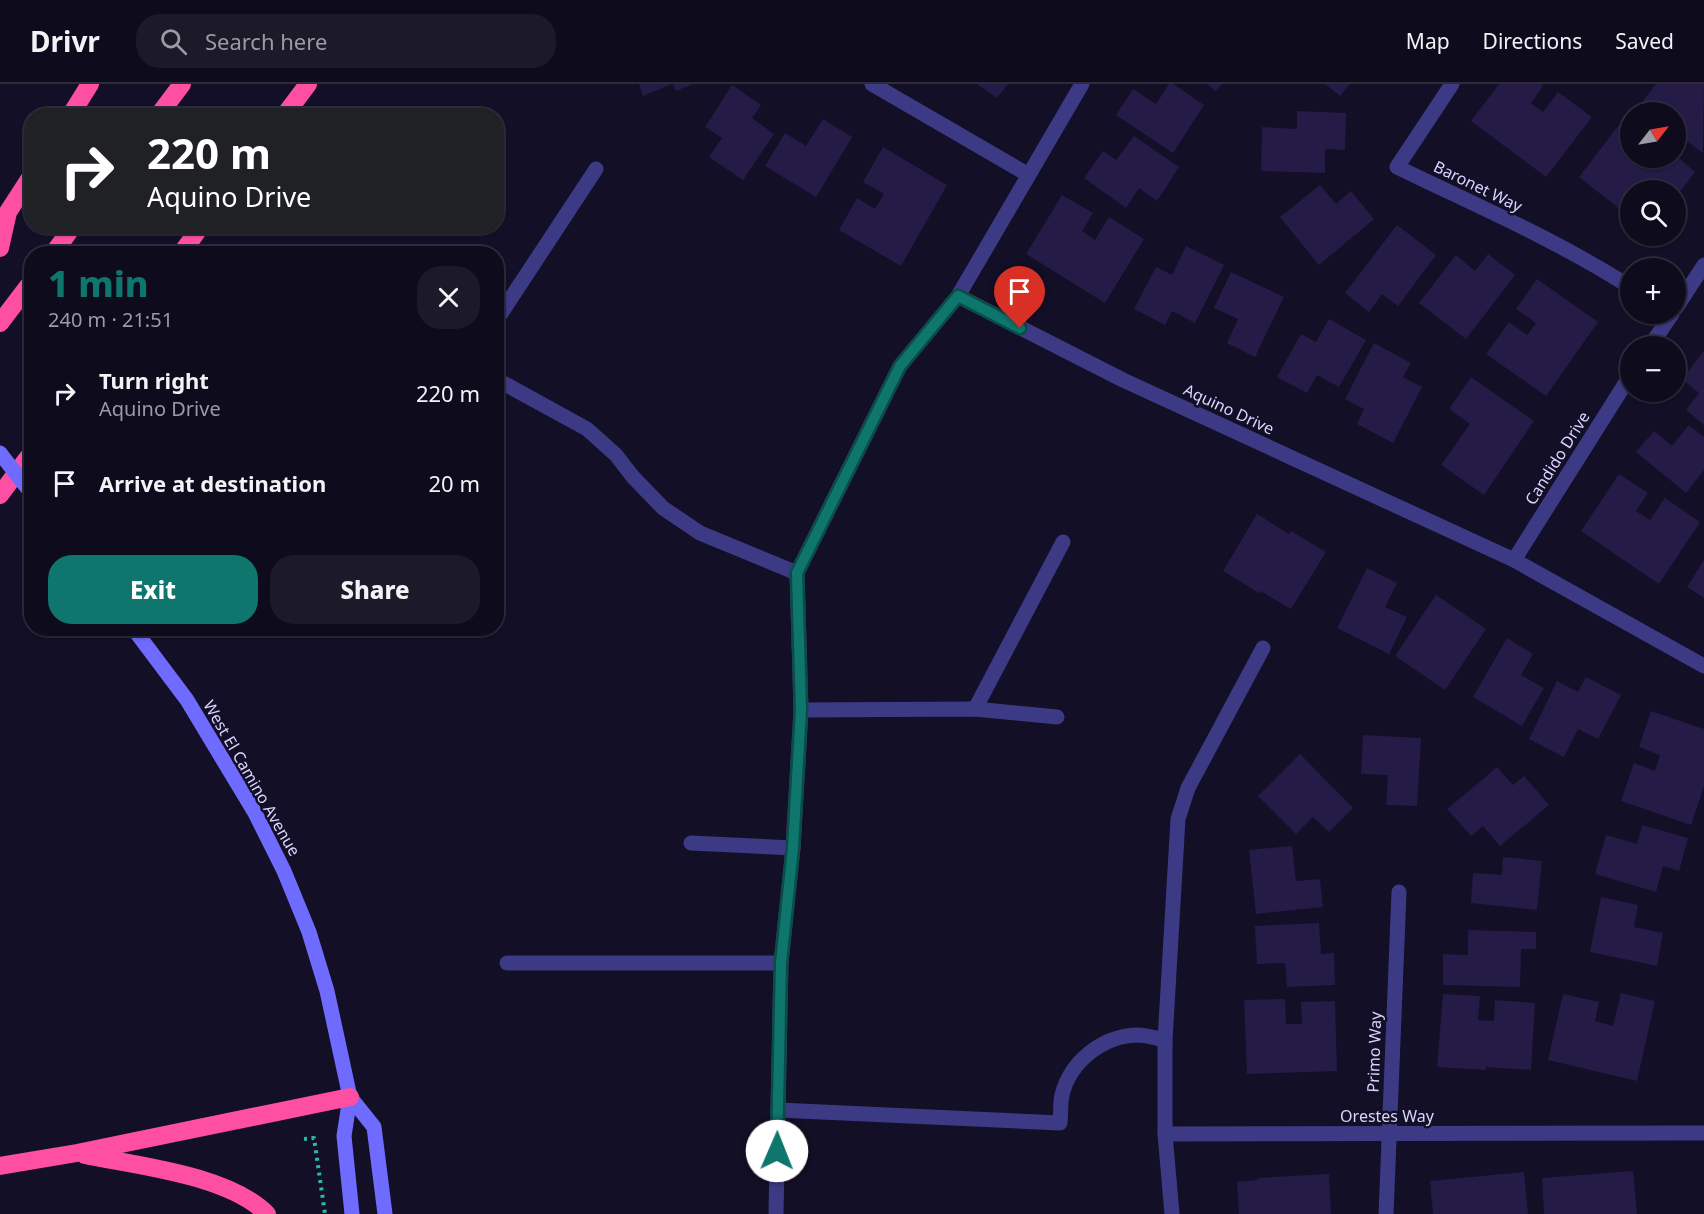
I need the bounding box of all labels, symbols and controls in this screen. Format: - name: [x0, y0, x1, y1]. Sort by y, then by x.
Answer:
- search box: [136, 14, 556, 68]
- text: Drivr: [30, 22, 100, 60]
- icon: search: [157, 25, 190, 58]
- text: Search here: [205, 26, 327, 56]
- text: Map: [1406, 27, 1450, 55]
- text: Directions: [1483, 27, 1582, 55]
- text: Saved: [1615, 27, 1674, 55]
- north arrow: [1620, 102, 1686, 168]
- map controls: [1620, 102, 1686, 402]
- text: 220 m: [147, 124, 271, 181]
- icon: right: [48, 132, 126, 210]
- street label: Baronet Way: [1430, 155, 1527, 217]
- text: Aquino Drive: [147, 178, 311, 215]
- button: search: [1620, 180, 1686, 246]
- button: +: [1620, 258, 1686, 324]
- text: 1 min: [48, 259, 149, 308]
- button: close: [417, 266, 480, 329]
- pin: [994, 266, 1045, 328]
- icon: arrive: [1003, 275, 1036, 308]
- text: 240 m · 21:51: [48, 306, 173, 333]
- button: −: [1620, 336, 1686, 402]
- text: Turn right: [99, 365, 209, 395]
- icon: right: [48, 377, 81, 410]
- text: 220 m: [416, 378, 480, 408]
- street label: Aquino Drive: [1180, 378, 1278, 440]
- text: Aquino Drive: [99, 395, 221, 422]
- street label: Candido Drive: [1520, 407, 1594, 509]
- icon: arrive: [48, 467, 81, 500]
- text: Arrive at destination: [99, 468, 326, 498]
- text: 20 m: [429, 468, 480, 498]
- button: Exit: [48, 555, 258, 624]
- button: Share: [270, 555, 480, 624]
- street label: West El Camino Avenue: [198, 696, 306, 860]
- street label: Primo Way: [1362, 1010, 1386, 1093]
- street label: Orestes Way: [1340, 1105, 1435, 1127]
- position arrow: [745, 1119, 809, 1183]

